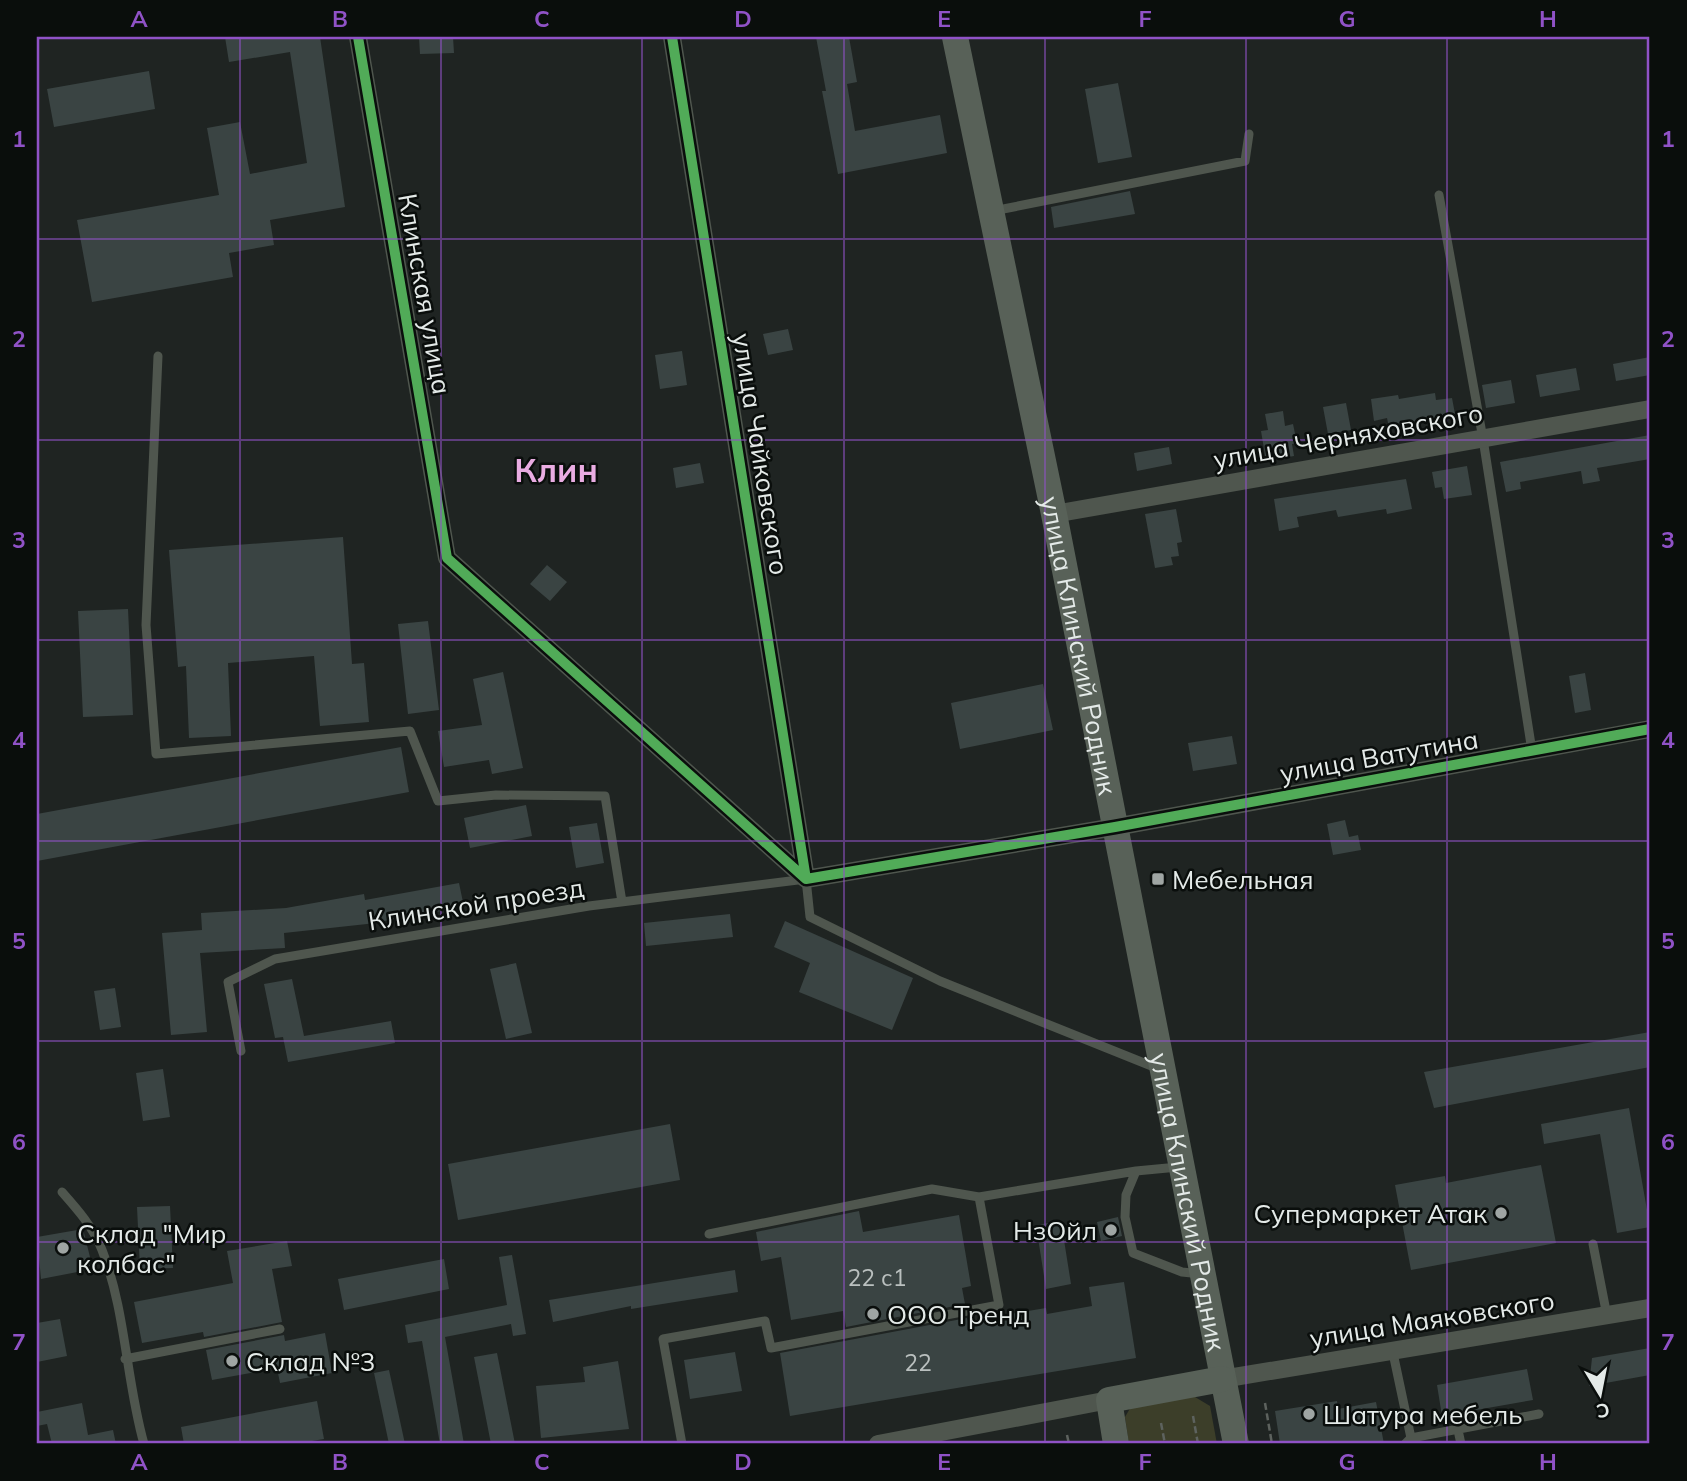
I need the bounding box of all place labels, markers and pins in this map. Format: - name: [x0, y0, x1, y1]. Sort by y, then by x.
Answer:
- place label: Мебельная: [1172, 863, 1313, 896]
- marker: Мебельная: [1150, 871, 1166, 887]
- place label: Супермаркет Атак: [1254, 1197, 1487, 1230]
- marker: Супермаркет Атак: [1493, 1205, 1509, 1221]
- place label: НзОйл: [1013, 1214, 1097, 1247]
- place label: Склад "Мир колбас": [77, 1217, 226, 1280]
- marker: НзОйл: [1103, 1222, 1119, 1238]
- marker: Склад "Мир колбас": [55, 1240, 71, 1256]
- place label: ООО Тренд: [887, 1298, 1030, 1331]
- marker: ООО Тренд: [865, 1306, 881, 1322]
- place label: Склад №3: [246, 1345, 375, 1378]
- marker: Склад №3: [224, 1353, 240, 1369]
- place label: Шатура мебель: [1323, 1398, 1522, 1431]
- marker: Шатура мебель: [1301, 1406, 1317, 1422]

